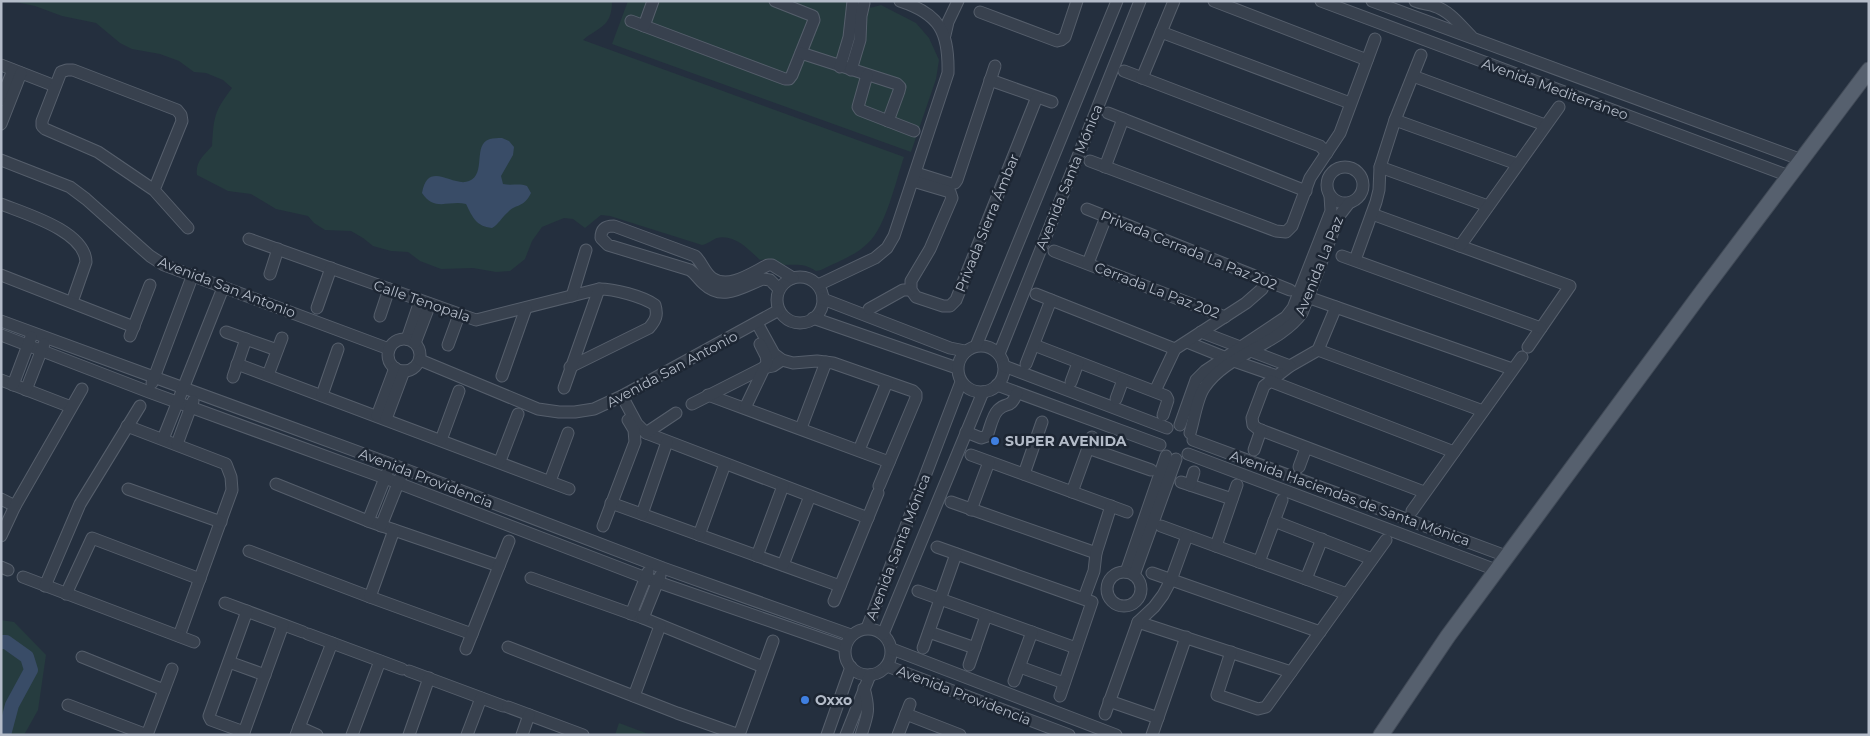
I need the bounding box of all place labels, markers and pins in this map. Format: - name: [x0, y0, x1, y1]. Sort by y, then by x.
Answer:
- place label: SUPER AVENIDA: [1005, 432, 1127, 450]
- marker: SUPER AVENIDA: [989, 435, 1001, 447]
- place label: Oxxo: [815, 691, 852, 709]
- marker: Oxxo: [799, 694, 811, 706]

